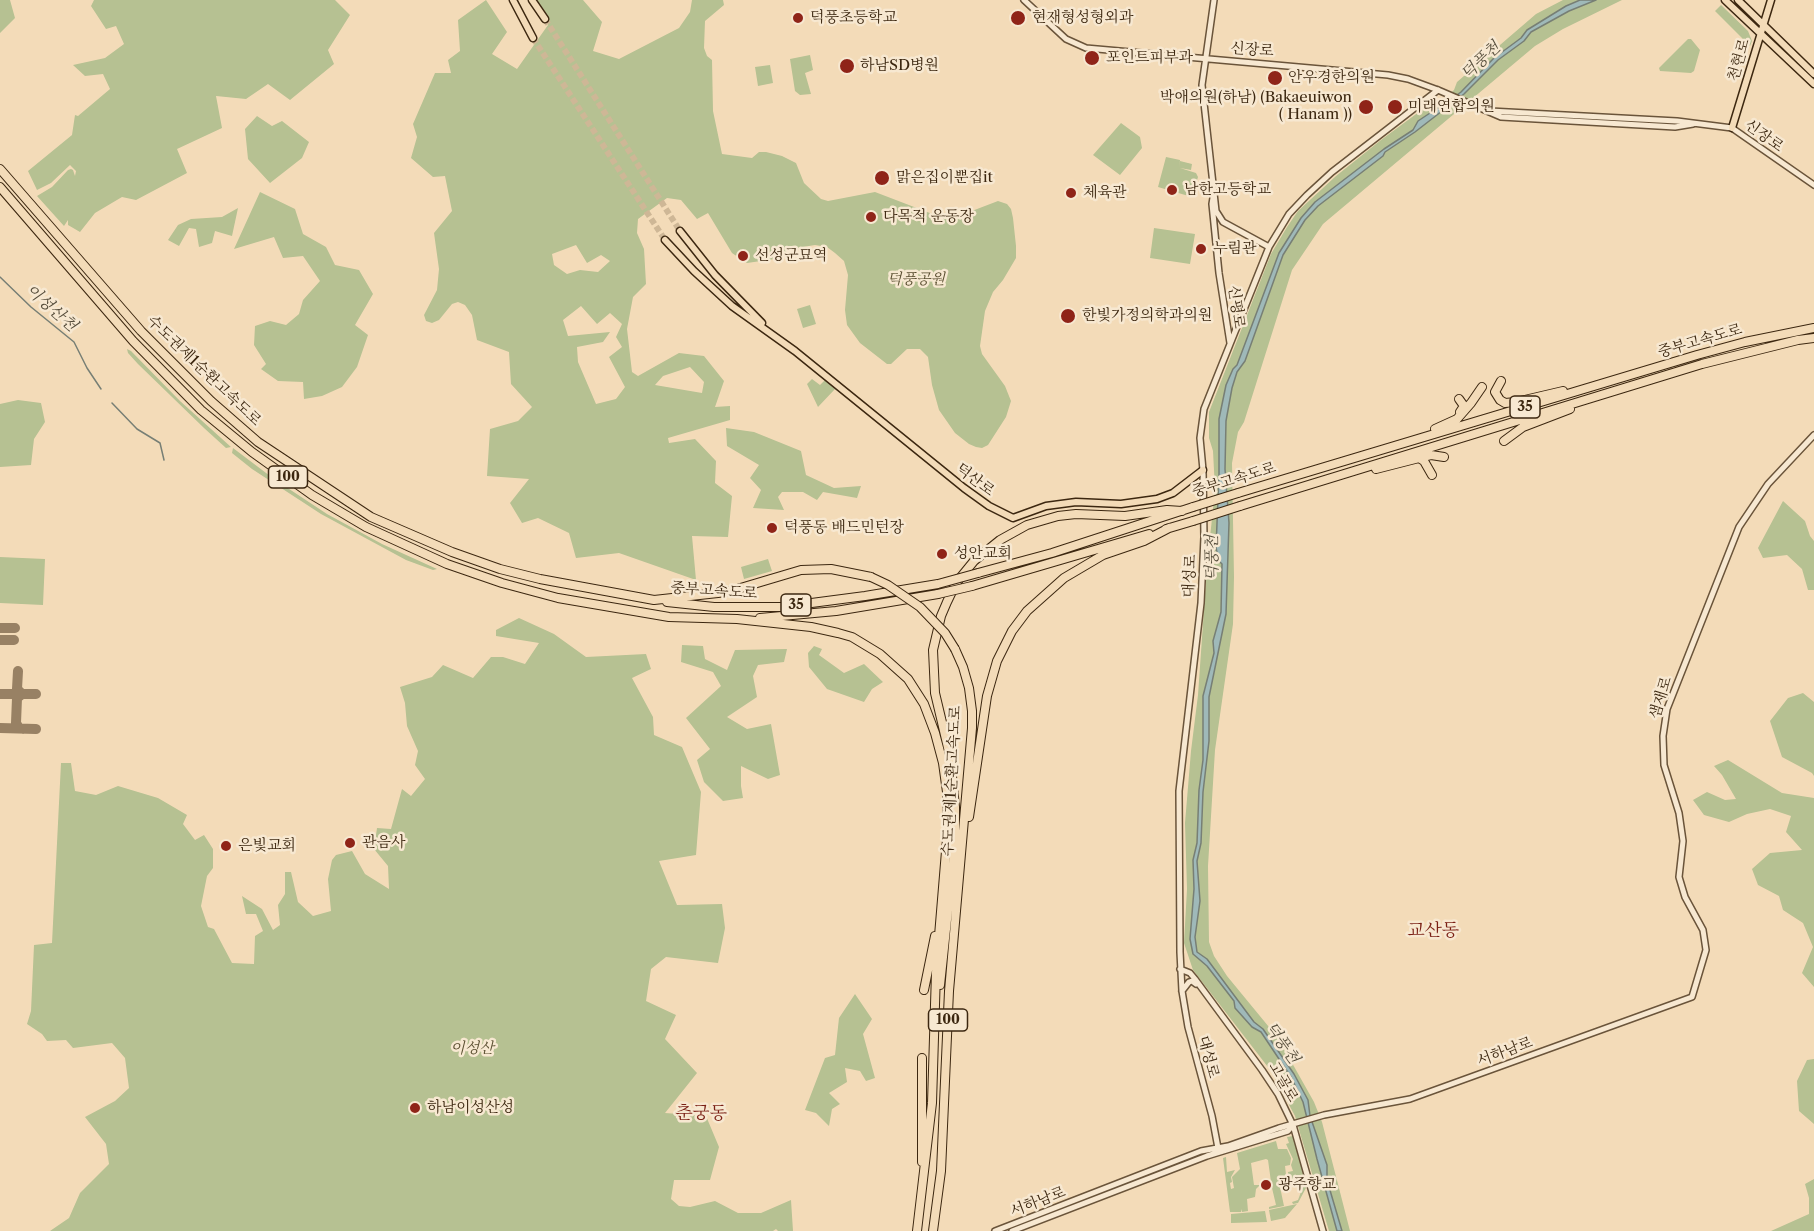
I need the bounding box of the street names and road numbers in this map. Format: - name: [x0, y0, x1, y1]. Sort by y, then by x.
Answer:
- street label: 천현로: [1724, 37, 1754, 83]
- street label: 신장로: [1230, 40, 1274, 60]
- street label: 신장로: [1741, 116, 1787, 156]
- street label: 신평로: [1224, 284, 1248, 330]
- street label: 수도권제1순환고속도로: [143, 312, 265, 430]
- street label: 중부고속도로: [1656, 320, 1744, 362]
- road number: 35: [1510, 396, 1540, 418]
- street label: 중부고속도로: [1190, 459, 1278, 501]
- street label: 덕산로: [952, 460, 998, 500]
- road number: 100: [268, 466, 308, 488]
- street label: 대성로: [1180, 554, 1200, 598]
- street label: 중부고속도로: [670, 579, 758, 603]
- road number: 35: [781, 594, 811, 616]
- street label: 샘재로: [1646, 675, 1676, 721]
- street label: 수도권제1순환고속도로: [939, 705, 965, 857]
- road number: 100: [928, 1009, 968, 1031]
- street label: 대성로: [1194, 1034, 1222, 1080]
- street label: 서하남로: [1475, 1034, 1535, 1070]
- street label: 고골로: [1264, 1059, 1302, 1105]
- street label: 서하남로: [1008, 1183, 1068, 1221]

